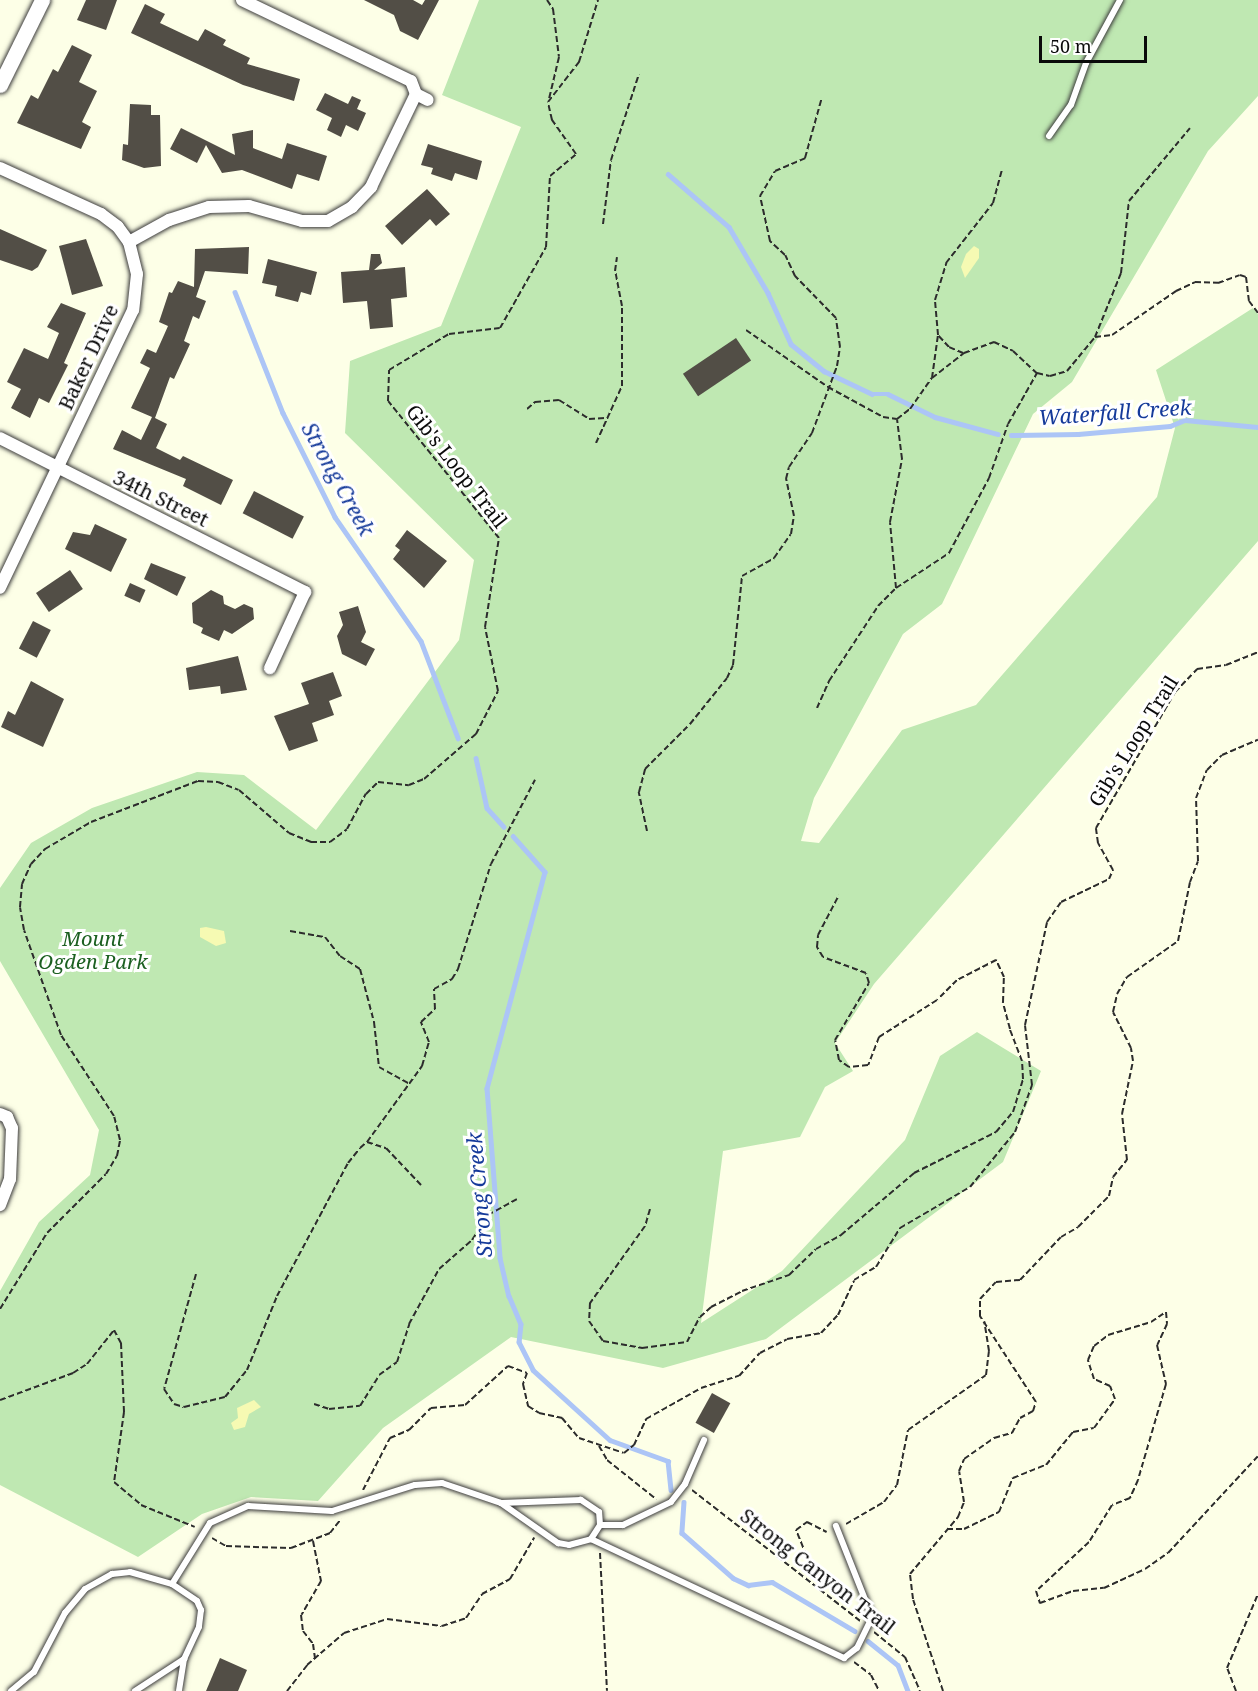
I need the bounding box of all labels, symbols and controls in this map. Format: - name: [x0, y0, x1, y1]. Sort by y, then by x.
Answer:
- scale bar: [1042, 24, 1150, 62]
- text: 50 m: [1050, 34, 1092, 58]
- street label: Baker Drive: [53, 300, 123, 414]
- water label: Waterfall Creek: [1038, 394, 1192, 430]
- street label: Gib's Loop Trail: [401, 400, 513, 532]
- water label: Strong Creek: [297, 418, 379, 540]
- street label: 34th Street: [109, 465, 213, 531]
- street label: Gib's Loop Trail: [1083, 671, 1183, 811]
- park label: Mount Ogden Park: [38, 926, 148, 973]
- water label: Strong Creek: [461, 1131, 497, 1259]
- street label: Strong Canyon Trail: [736, 1503, 900, 1639]

